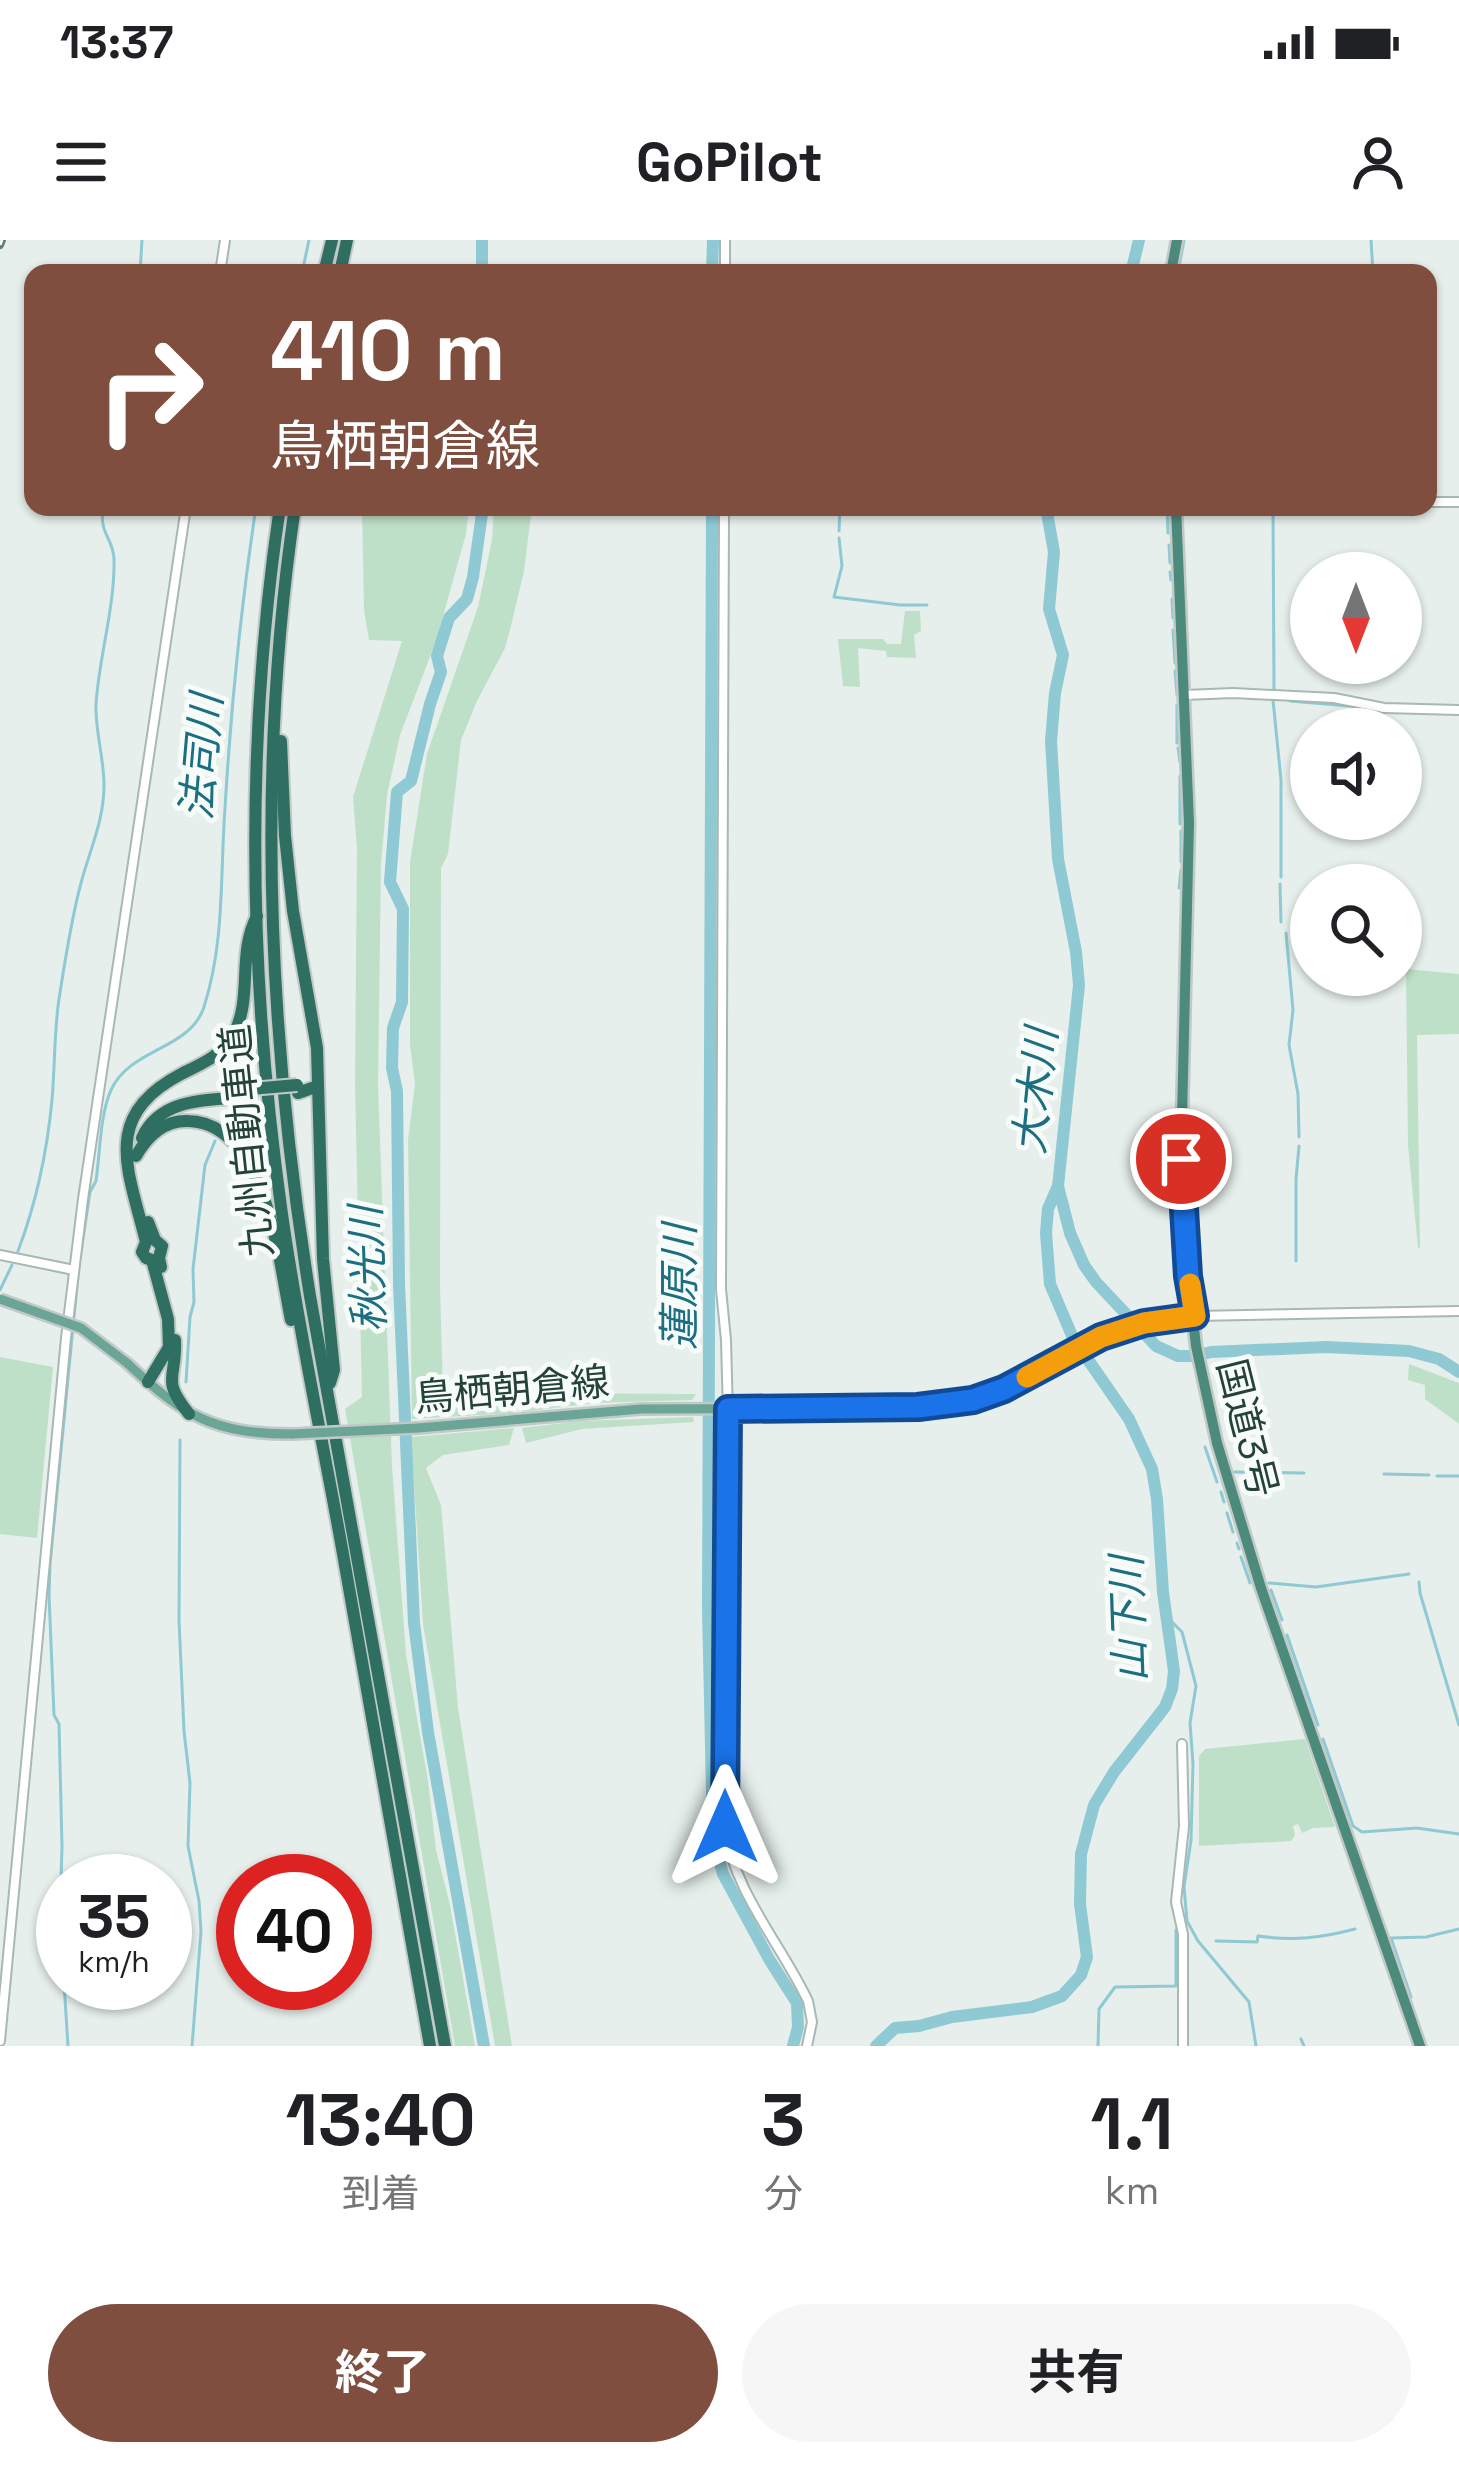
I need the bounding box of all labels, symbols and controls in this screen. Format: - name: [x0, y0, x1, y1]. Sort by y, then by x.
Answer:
- text: 13:37: [60, 14, 173, 71]
- text: GoPilot: [636, 128, 823, 197]
- icon: menu: [48, 129, 114, 195]
- icon: person: [1345, 129, 1411, 195]
- text: 410 m: [270, 297, 506, 405]
- icon: right: [72, 312, 228, 468]
- text: 鳥栖朝倉線: [270, 412, 540, 481]
- north arrow: [1290, 552, 1422, 684]
- map controls: [1290, 552, 1422, 996]
- water label: 法司川: [170, 688, 234, 822]
- button: sound: [1290, 708, 1422, 840]
- button: search: [1290, 864, 1422, 996]
- street label: 九州自動車道: [210, 1022, 283, 1260]
- water label: 大木川: [1003, 1022, 1069, 1156]
- pin: [1130, 1108, 1232, 1210]
- icon: arrive: [1148, 1126, 1214, 1192]
- water label: 秋光川: [339, 1201, 396, 1333]
- water label: 蓮原川: [653, 1220, 706, 1350]
- street label: 国道3号: [1207, 1354, 1288, 1502]
- street label: 鳥栖朝倉線: [413, 1357, 611, 1422]
- water label: 山下川: [1100, 1551, 1157, 1683]
- position arrow: [662, 1764, 788, 1890]
- speed limit sign: 40: [216, 1854, 372, 2010]
- text: 35: [78, 1878, 150, 1955]
- text: km/h: [78, 1942, 150, 1981]
- text: 13:40: [286, 2074, 476, 2166]
- text: 3: [761, 2074, 805, 2166]
- text: 1.1: [1091, 2078, 1173, 2170]
- text: km: [1105, 2166, 1159, 2215]
- text: 到着: [342, 2169, 420, 2218]
- text: 分: [764, 2169, 803, 2218]
- button: 終了: [48, 2304, 718, 2442]
- button: 共有: [742, 2304, 1411, 2442]

